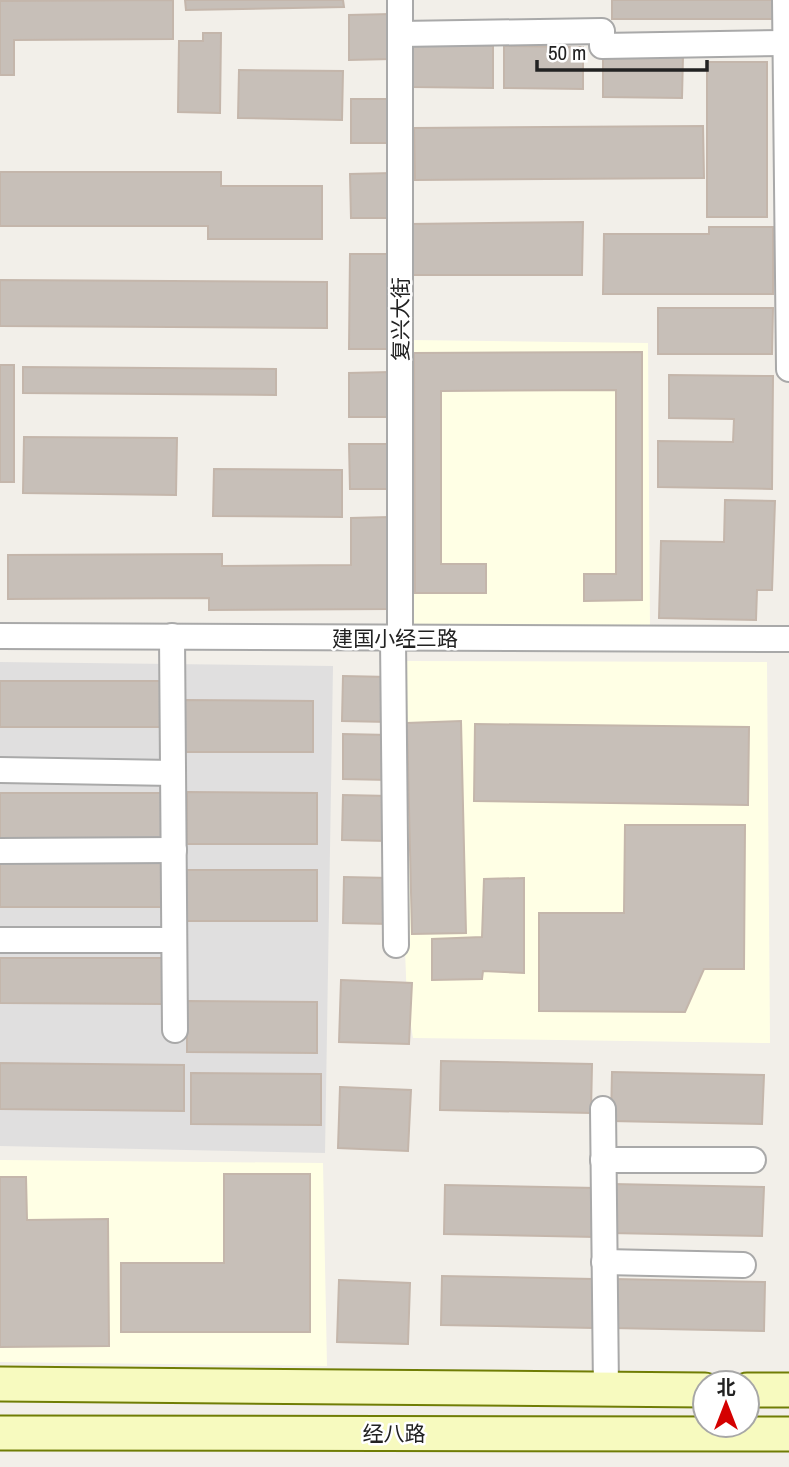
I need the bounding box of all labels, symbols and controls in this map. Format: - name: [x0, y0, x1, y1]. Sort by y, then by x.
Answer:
- scale bar: [537, 28, 707, 72]
- text: 50 m: [548, 38, 586, 67]
- street label: 复兴大街: [386, 277, 415, 361]
- street label: 建国小经三路: [332, 624, 458, 653]
- north arrow: [691, 1369, 761, 1439]
- text: 北: [716, 1374, 736, 1400]
- street label: 经八路: [363, 1419, 426, 1448]

